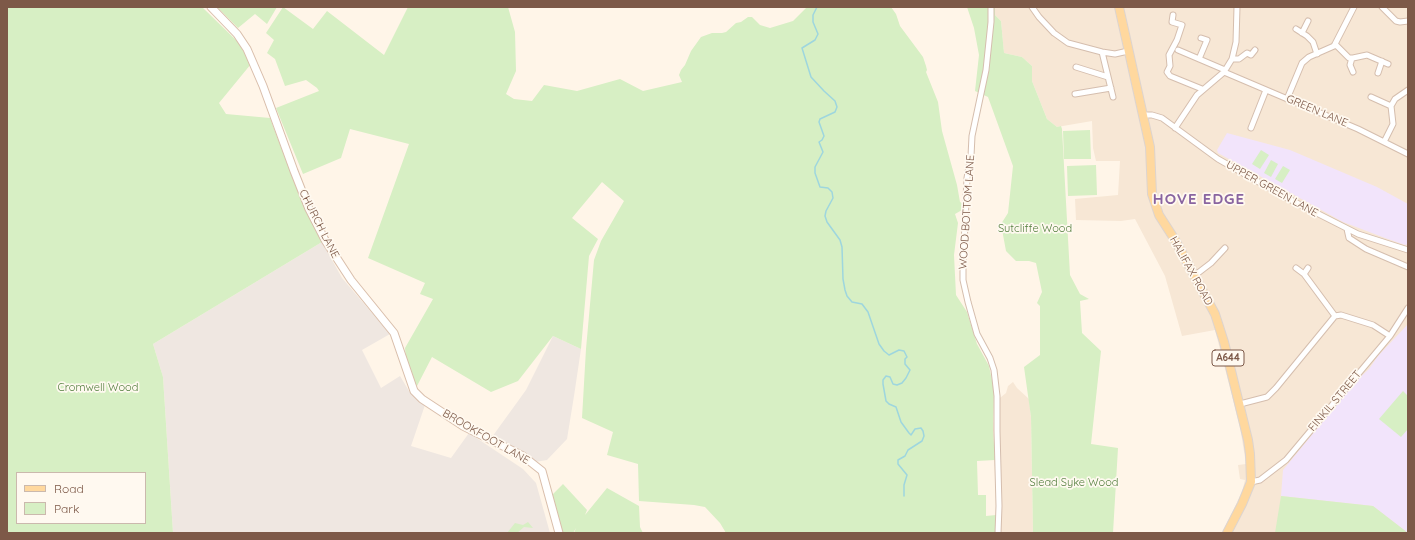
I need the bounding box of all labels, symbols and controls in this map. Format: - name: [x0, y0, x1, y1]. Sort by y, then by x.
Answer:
- street label: GREEN LANE: [1284, 92, 1350, 130]
- street label: WOOD BOTTOM LANE: [956, 154, 978, 270]
- street label: UPPER GREEN LANE: [1224, 158, 1320, 220]
- street label: CHURCH LANE: [296, 187, 342, 261]
- district label: HOVE EDGE: [1153, 190, 1245, 208]
- park label: Sutcliffe Wood: [998, 222, 1072, 236]
- street label: HALIFAX ROAD: [1167, 234, 1215, 308]
- road number: A644: [1212, 350, 1244, 366]
- street label: FINKIL STREET: [1306, 368, 1364, 434]
- park label: Cromwell Wood: [58, 381, 138, 395]
- street label: BROOKFOOT LANE: [440, 407, 532, 467]
- legend: [16, 472, 146, 524]
- park label: Slead Syke Wood: [1030, 476, 1118, 490]
- text: Road: [54, 481, 84, 496]
- text: Park: [54, 501, 79, 516]

